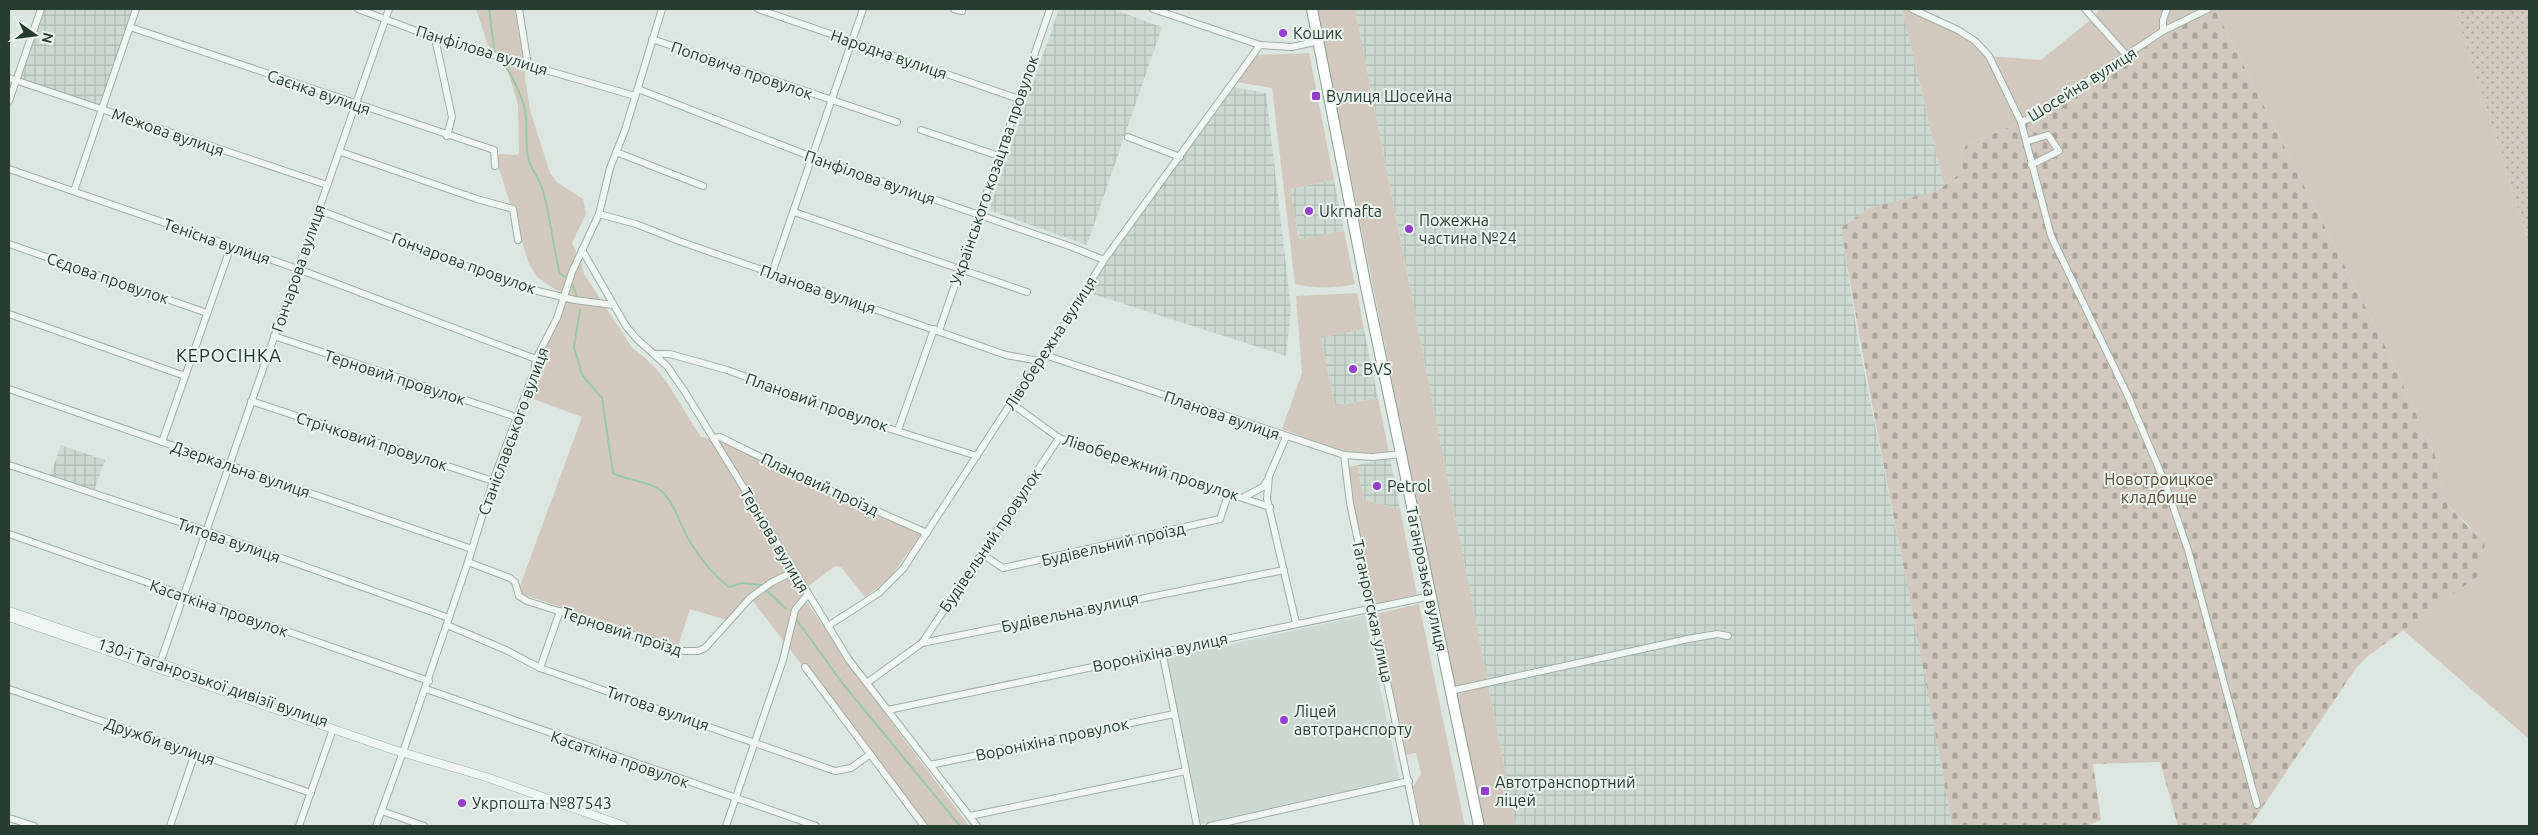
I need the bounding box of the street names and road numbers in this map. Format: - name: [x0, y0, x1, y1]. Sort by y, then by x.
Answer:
- street label: Панфілова вулиця: [414, 21, 550, 79]
- street label: Народна вулиця: [829, 26, 949, 82]
- street label: Поповича провулок: [669, 37, 815, 103]
- street label: Шосейна вулиця: [2024, 43, 2140, 125]
- street label: Українського козацтва провулок: [946, 53, 1042, 287]
- street label: Саєнка вулиця: [265, 66, 373, 118]
- street label: Межова вулиця: [110, 104, 226, 160]
- street label: Панфілова вулиця: [802, 146, 938, 208]
- street label: Гончарова вулиця: [268, 202, 328, 334]
- street label: Тенісна вулиця: [161, 214, 273, 268]
- street label: Гончарова провулок: [389, 229, 539, 297]
- street label: Сєдова провулок: [44, 249, 172, 307]
- street label: Планова вулиця: [758, 261, 878, 317]
- street label: Лівобережна вулиця: [1000, 273, 1100, 413]
- street label: Станіславського вулиця: [474, 344, 552, 518]
- street label: Терновий провулок: [322, 346, 468, 408]
- street label: Плановий провулок: [743, 369, 891, 435]
- street label: Планова вулиця: [1162, 387, 1282, 443]
- street label: Стрічковий провулок: [294, 408, 450, 474]
- street label: Лівобережний провулок: [1060, 430, 1242, 504]
- street label: Дзеркальна вулиця: [169, 437, 313, 501]
- street label: Плановий проїзд: [758, 449, 882, 519]
- street label: Будівельний провулок: [935, 465, 1045, 615]
- street label: Тернова вулиця: [737, 484, 813, 596]
- street label: Таганрозька вулиця: [1403, 505, 1451, 653]
- street label: Титова вулиця: [175, 514, 283, 566]
- street label: Будівельний проїзд: [1040, 519, 1186, 569]
- street label: Таганрогская улица: [1349, 538, 1397, 684]
- street label: Касаткіна провулок: [147, 576, 291, 640]
- street label: Будівельна вулиця: [1000, 589, 1140, 635]
- street label: Терновий проїзд: [560, 603, 684, 659]
- street label: Вороніхіна вулиця: [1091, 629, 1229, 675]
- street label: 130-ї Таганрозької дивізії вулиця: [95, 634, 331, 730]
- street label: Титова вулиця: [604, 682, 712, 734]
- street label: Дружби вулиця: [102, 714, 218, 768]
- street label: Вороніхіна провулок: [974, 714, 1130, 764]
- street label: Касаткіна провулок: [548, 727, 692, 791]

